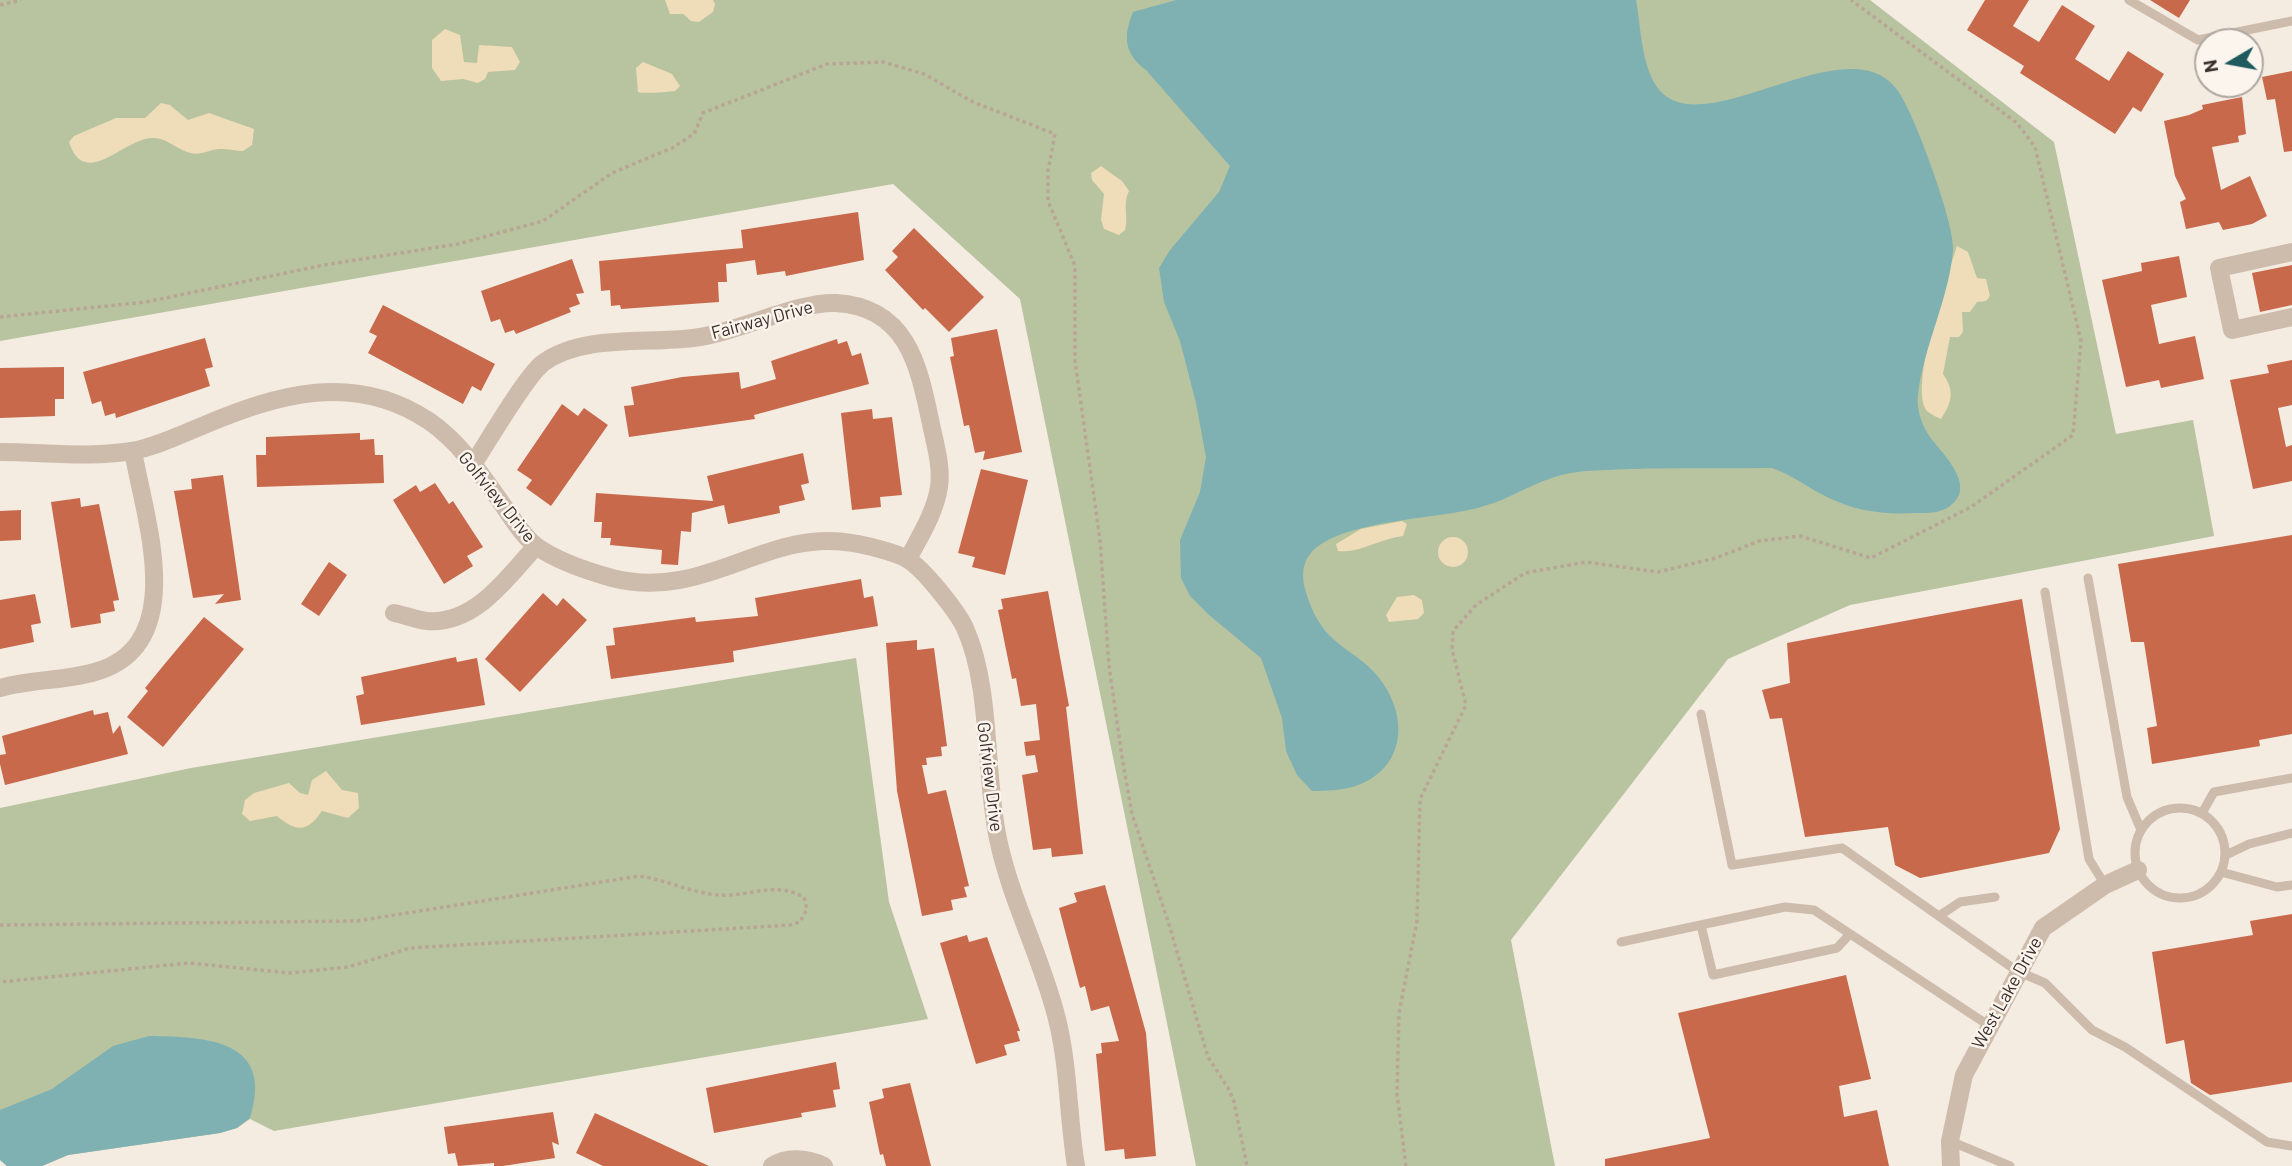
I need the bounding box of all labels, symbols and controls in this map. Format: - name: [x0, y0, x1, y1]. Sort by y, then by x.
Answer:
- north arrow: [2194, 28, 2264, 98]
- text: N: [2197, 58, 2222, 75]
- street label: Fairway Drive: [709, 296, 815, 344]
- street label: Golfview Drive: [454, 447, 540, 547]
- street label: Golfview Drive: [973, 721, 1007, 833]
- street label: West Lake Drive: [1967, 933, 2047, 1053]

